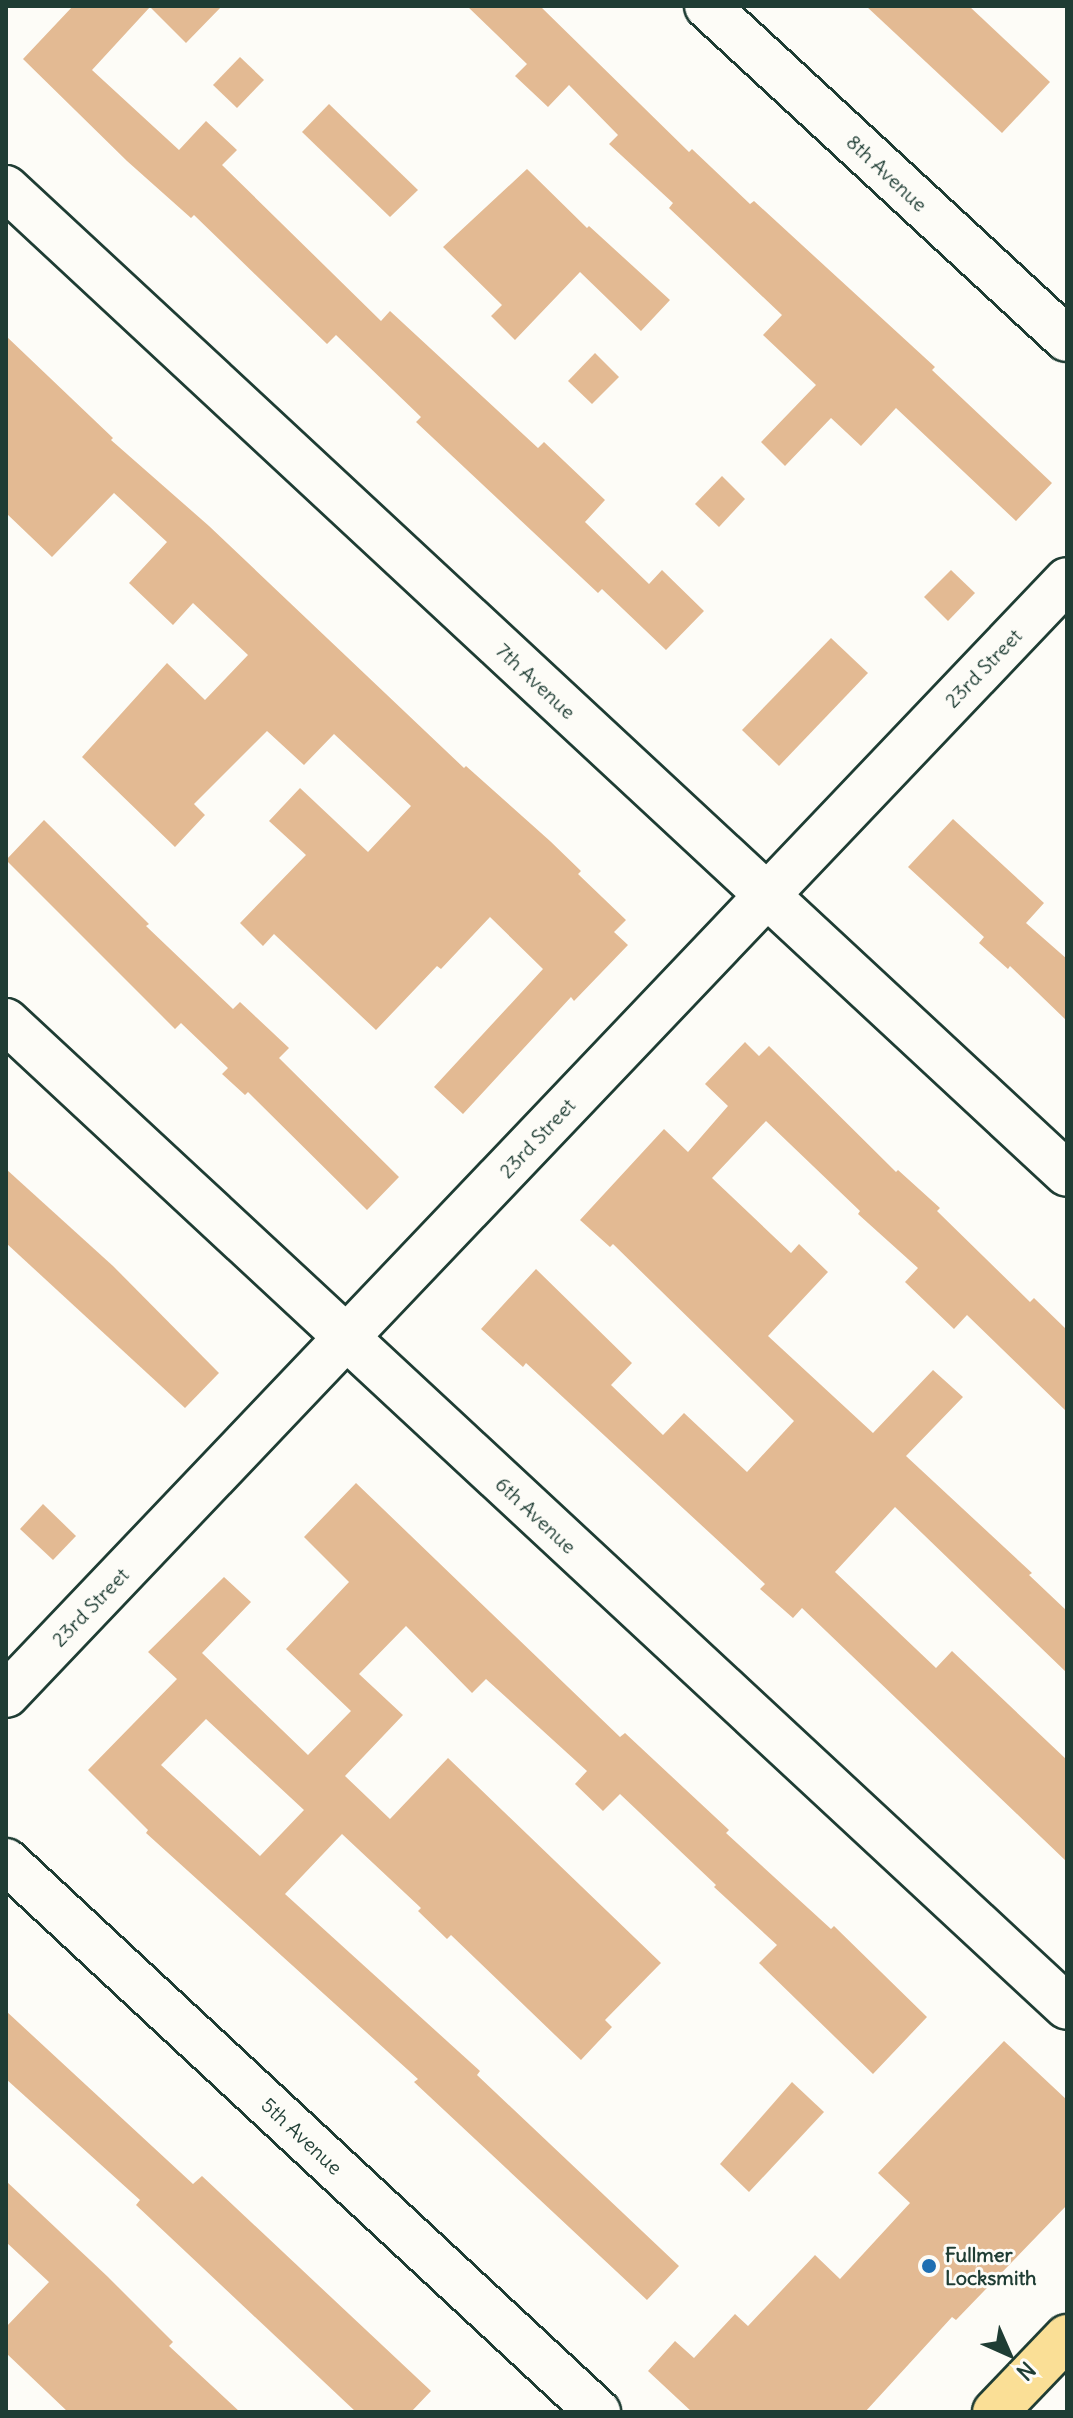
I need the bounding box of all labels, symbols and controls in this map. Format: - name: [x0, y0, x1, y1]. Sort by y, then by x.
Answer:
- street label: 8th Avenue: [842, 130, 932, 216]
- street label: 23rd Street: [940, 624, 1026, 712]
- street label: 7th Avenue: [491, 638, 581, 724]
- street label: 23rd Street: [494, 1093, 580, 1183]
- street label: 6th Avenue: [491, 1472, 581, 1558]
- street label: 23rd Street: [47, 1563, 133, 1651]
- street label: 5th Avenue: [257, 2093, 347, 2179]
- place label: Fullmer Locksmith: [945, 2242, 1037, 2289]
- marker: Fullmer Locksmith: [920, 2257, 938, 2275]
- north arrow: [969, 2314, 1049, 2394]
- text: N: [1011, 2356, 1041, 2386]

